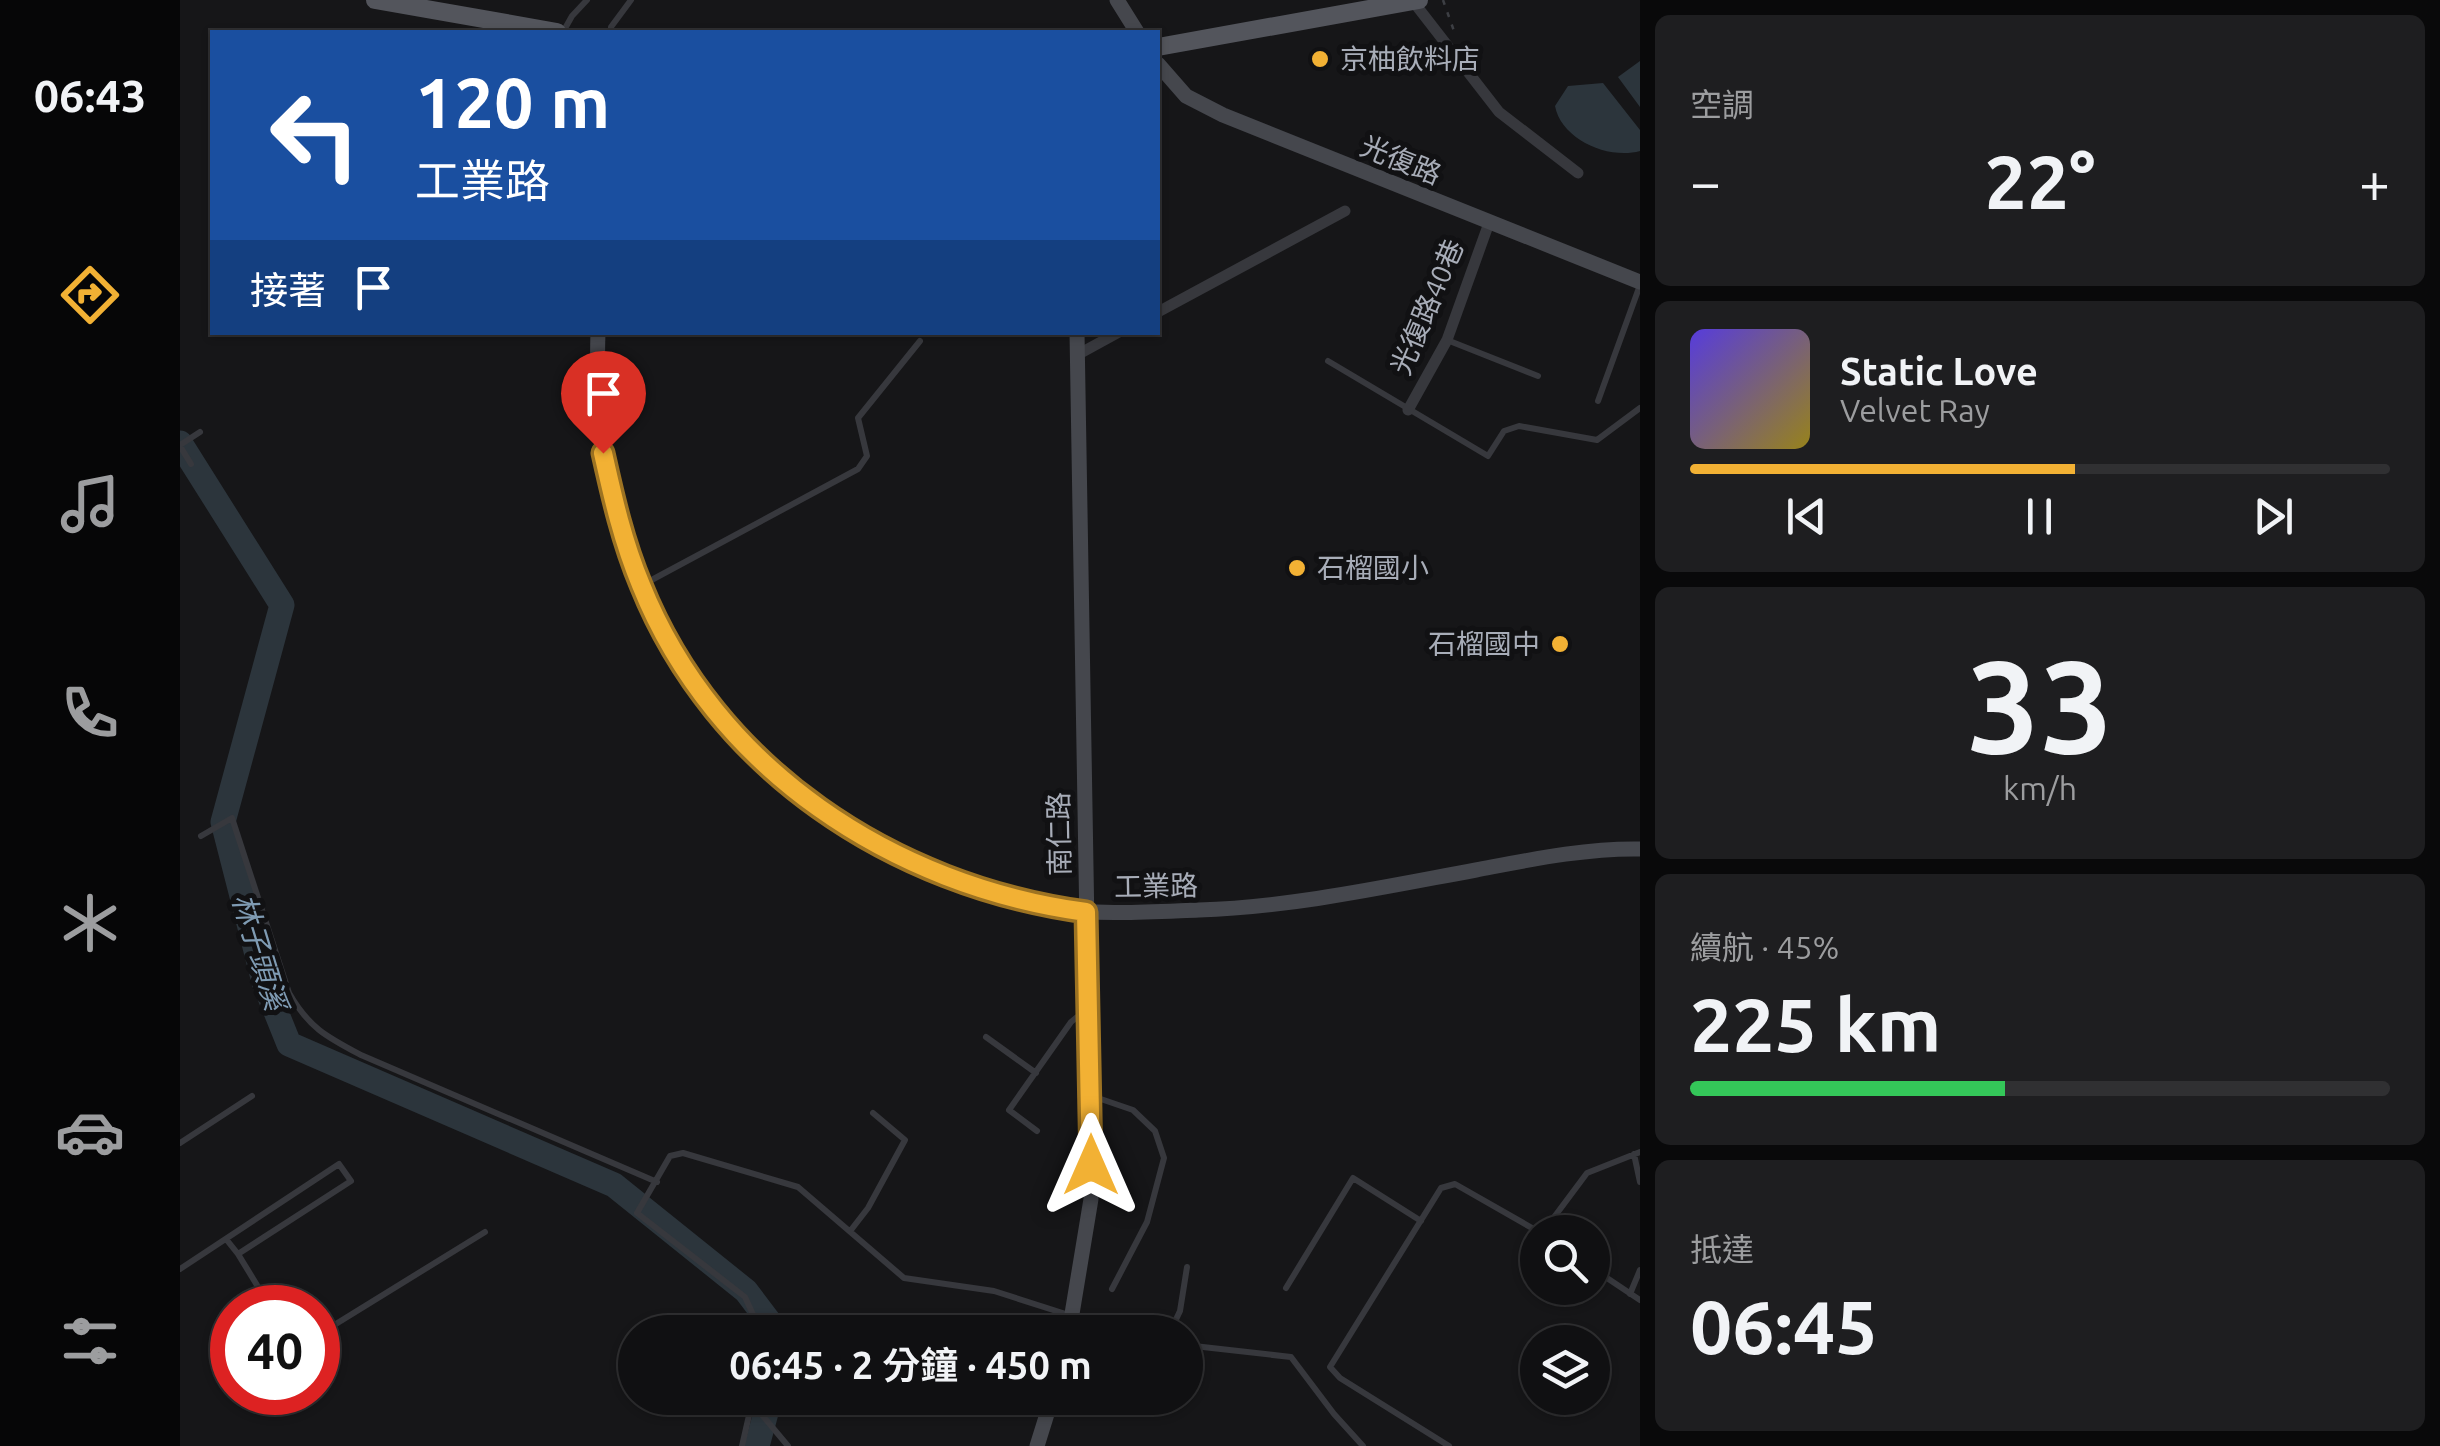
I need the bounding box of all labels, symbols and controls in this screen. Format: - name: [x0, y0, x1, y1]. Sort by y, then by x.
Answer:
- place label: 京柚飲料店: [1340, 43, 1480, 74]
- marker: 京柚飲料店: [1309, 48, 1331, 70]
- text: 120 m: [415, 63, 610, 141]
- text: 06:43: [34, 70, 146, 121]
- icon: left: [250, 70, 380, 200]
- text: 空調: [1690, 86, 1754, 122]
- street label: 光復路: [1356, 129, 1446, 190]
- text: 22°: [1984, 139, 2096, 223]
- text: −: [1690, 151, 1721, 212]
- text: +: [2359, 151, 2390, 212]
- text: 工業路: [415, 155, 550, 206]
- street label: 光復路40巷: [1384, 235, 1469, 379]
- icon: directions: [55, 260, 125, 330]
- icon: arrive: [346, 260, 401, 315]
- text: 接著: [250, 269, 326, 311]
- text: Static Love: [1840, 350, 2038, 392]
- pin: [561, 351, 646, 454]
- icon: arrive: [576, 366, 631, 421]
- text: Velvet Ray: [1840, 392, 1990, 428]
- icon: music: [55, 469, 125, 539]
- icon: previous: [1779, 489, 1834, 544]
- icon: pause: [2012, 489, 2067, 544]
- icon: next: [2246, 489, 2301, 544]
- place label: 石榴國小: [1317, 552, 1429, 583]
- marker: 石榴國小: [1286, 557, 1308, 579]
- place label: 石榴國中: [1428, 628, 1540, 659]
- text: 33: [1967, 632, 2113, 778]
- marker: 石榴國中: [1549, 633, 1571, 655]
- icon: phone: [55, 678, 125, 748]
- text: km/h: [2003, 770, 2077, 806]
- street label: 南仁路: [1042, 792, 1075, 876]
- street label: 工業路: [1114, 869, 1198, 902]
- icon: climate: [55, 888, 125, 958]
- water label: 林子頭溪: [226, 889, 295, 1018]
- text: 續航 · 45%: [1690, 929, 1840, 965]
- text: 225 km: [1690, 982, 1941, 1066]
- icon: car: [55, 1097, 125, 1167]
- position arrow: [1039, 1113, 1143, 1217]
- map controls: [1520, 1215, 1610, 1415]
- button: search: [1520, 1215, 1610, 1305]
- text: 抵達: [1690, 1231, 1754, 1267]
- text: 06:45: [1690, 1284, 1878, 1368]
- speed limit sign: 40: [210, 1285, 340, 1415]
- icon: filters: [55, 1306, 125, 1376]
- button: layers: [1520, 1325, 1610, 1415]
- text: 06:45 · 2 分鐘 · 450 m: [729, 1344, 1092, 1386]

